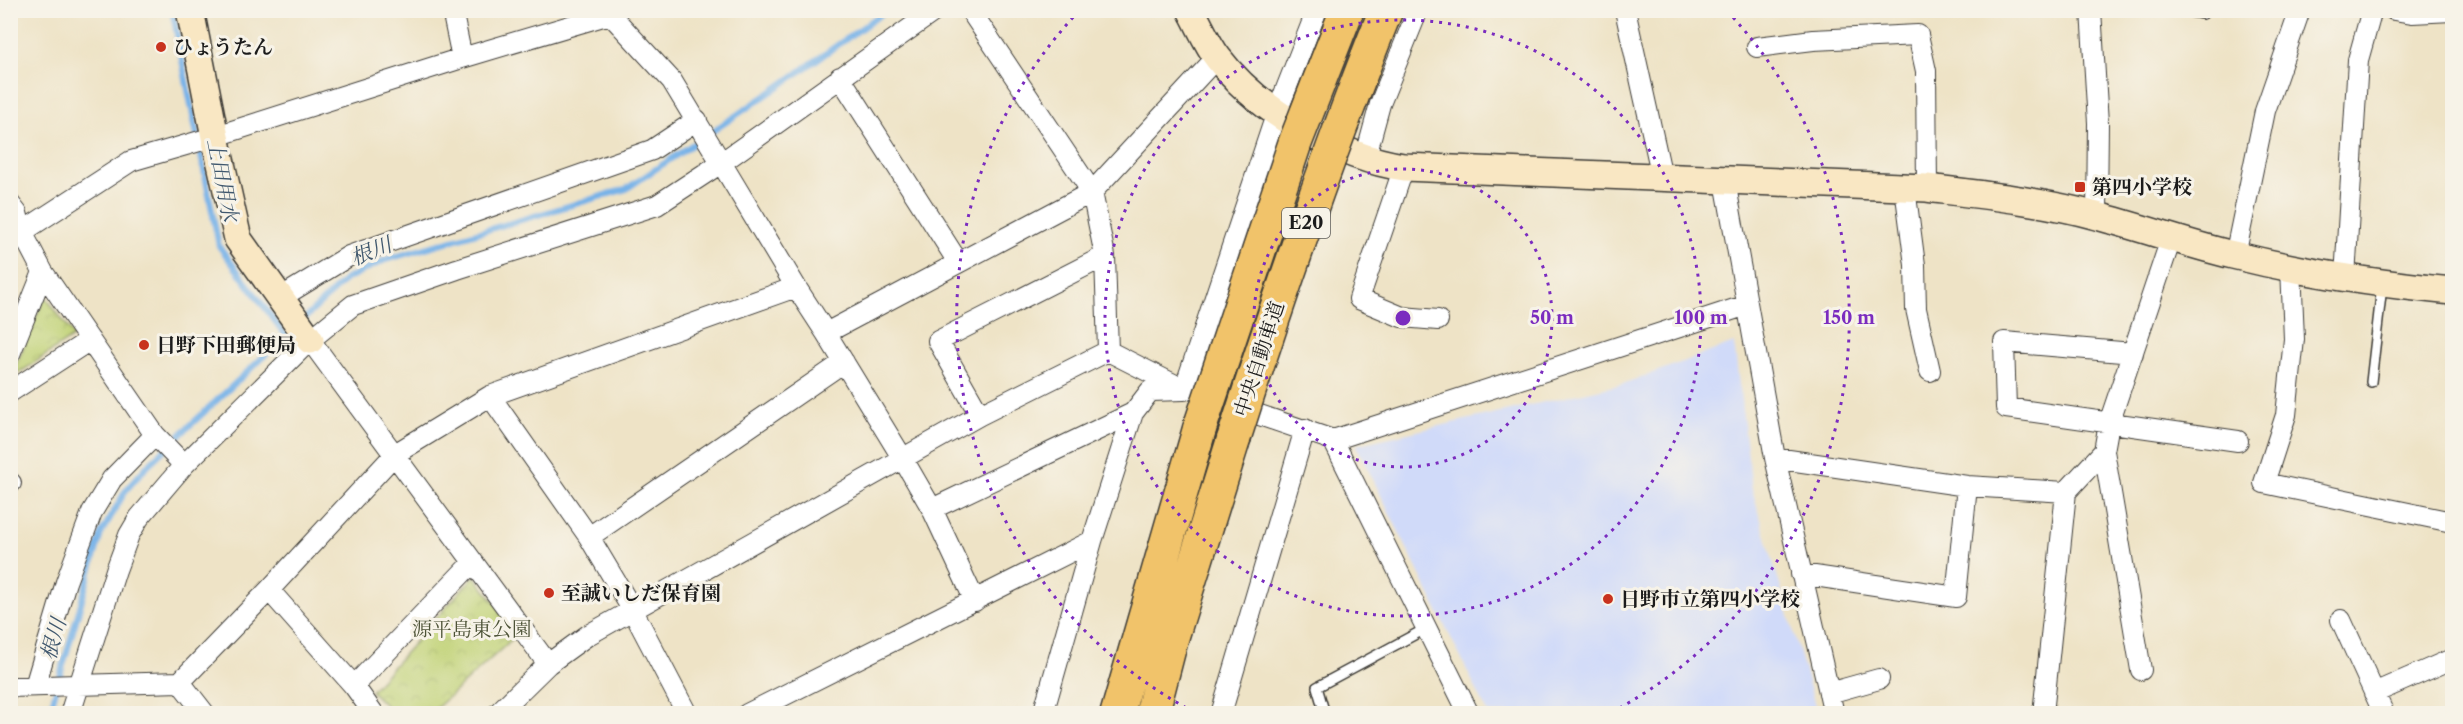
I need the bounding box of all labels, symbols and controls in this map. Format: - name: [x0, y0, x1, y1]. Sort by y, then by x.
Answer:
- place label: ひょうたん: [173, 35, 273, 59]
- marker: ひょうたん: [154, 40, 168, 54]
- water label: 上田用水: [203, 136, 244, 226]
- place label: 第四小学校: [2092, 175, 2192, 199]
- marker: 第四小学校: [2073, 180, 2087, 194]
- road number: E20: [1282, 208, 1330, 238]
- water label: 根川: [347, 231, 397, 270]
- street label: 中央自動車道: [1229, 298, 1289, 420]
- text: 50 m: [1530, 307, 1574, 329]
- text: 100 m: [1674, 307, 1728, 329]
- text: 150 m: [1823, 307, 1875, 329]
- centre of rings: [1393, 308, 1413, 328]
- place label: 日野下田郵便局: [156, 333, 296, 357]
- marker: 日野下田郵便局: [137, 338, 151, 352]
- place label: 至誠いしだ保育園: [561, 581, 721, 605]
- marker: 至誠いしだ保育園: [542, 586, 556, 600]
- place label: 日野市立第四小学校: [1620, 587, 1800, 611]
- marker: 日野市立第四小学校: [1601, 592, 1615, 606]
- water label: 根川: [35, 613, 71, 663]
- park label: 源平島東公園: [412, 617, 532, 641]

